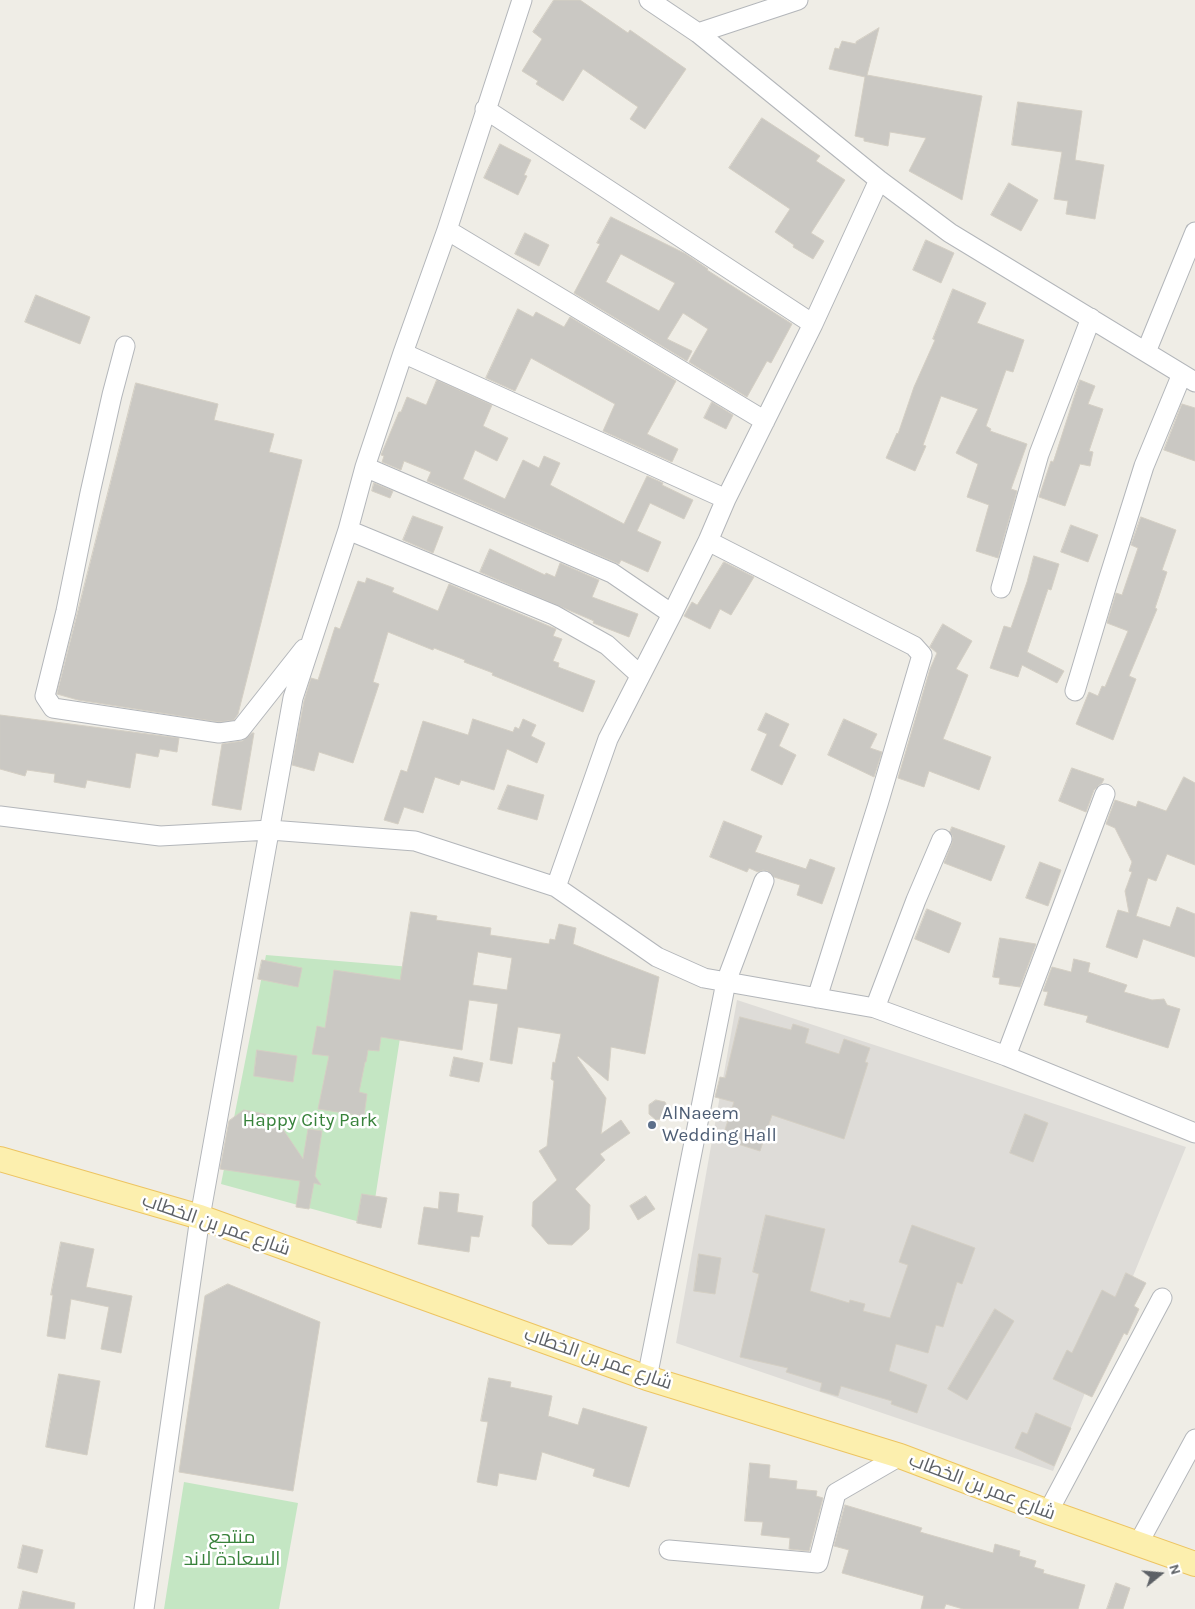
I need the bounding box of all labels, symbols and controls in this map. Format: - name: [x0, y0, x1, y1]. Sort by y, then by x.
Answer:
- place label: AlNaeem Wedding Hall: [662, 1103, 777, 1147]
- park label: Happy City Park: [242, 1110, 378, 1132]
- marker: AlNaeem Wedding Hall: [646, 1119, 658, 1131]
- street label: شارع عمر بن الخطاب: [139, 1189, 293, 1261]
- street label: شارع عمر بن الخطاب: [521, 1323, 675, 1395]
- street label: شارع عمر بن الخطاب: [906, 1449, 1058, 1525]
- park label: منتجع السعادة لاند: [184, 1527, 280, 1571]
- north arrow: [1135, 1549, 1185, 1599]
- text: N: [1165, 1562, 1184, 1577]

